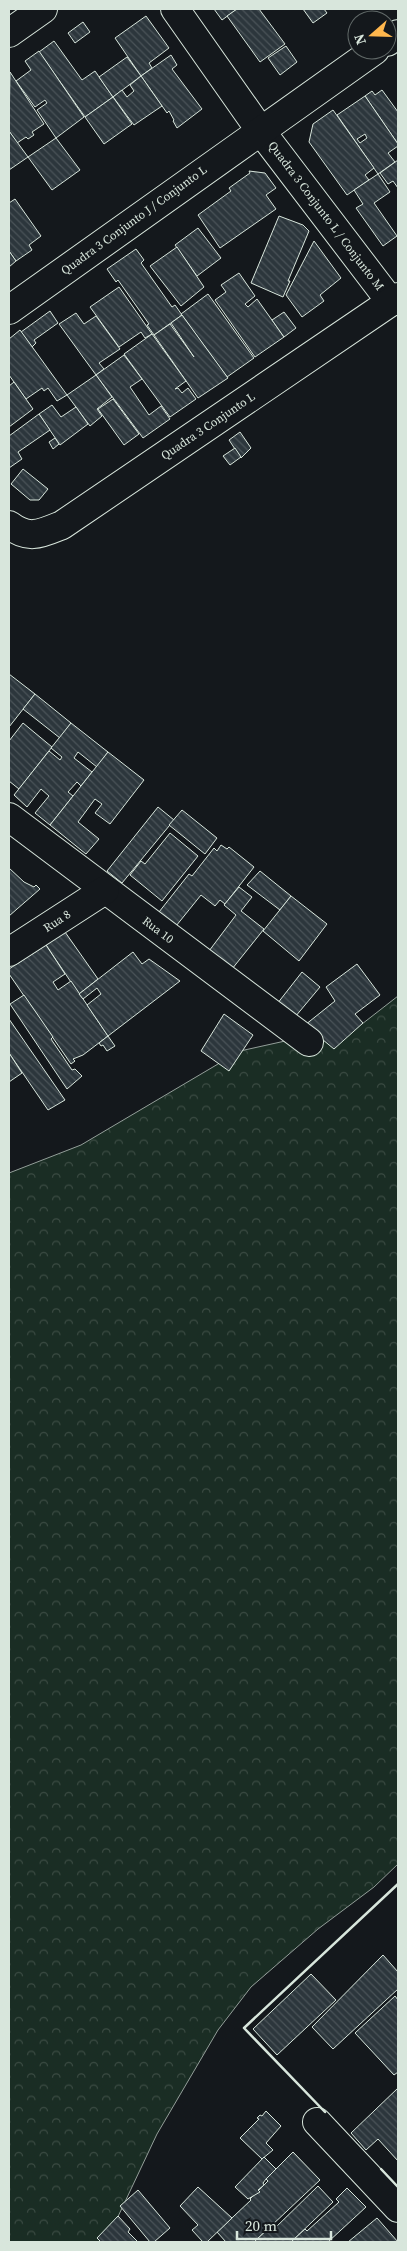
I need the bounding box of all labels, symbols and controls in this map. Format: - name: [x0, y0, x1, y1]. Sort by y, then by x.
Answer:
- north arrow: [347, 10, 397, 60]
- text: N: [349, 31, 371, 48]
- street label: Quadra 3 Conjunto L / Conjunto M: [265, 138, 388, 294]
- street label: Quadra 3 Conjunto J / Conjunto L: [58, 162, 210, 278]
- street label: Quadra 3 Conjunto L: [158, 388, 258, 464]
- street label: Rua 8: [40, 906, 74, 936]
- street label: Rua 10: [139, 913, 177, 947]
- scale bar: [237, 2208, 331, 2240]
- text: 20 m: [245, 2215, 277, 2236]

